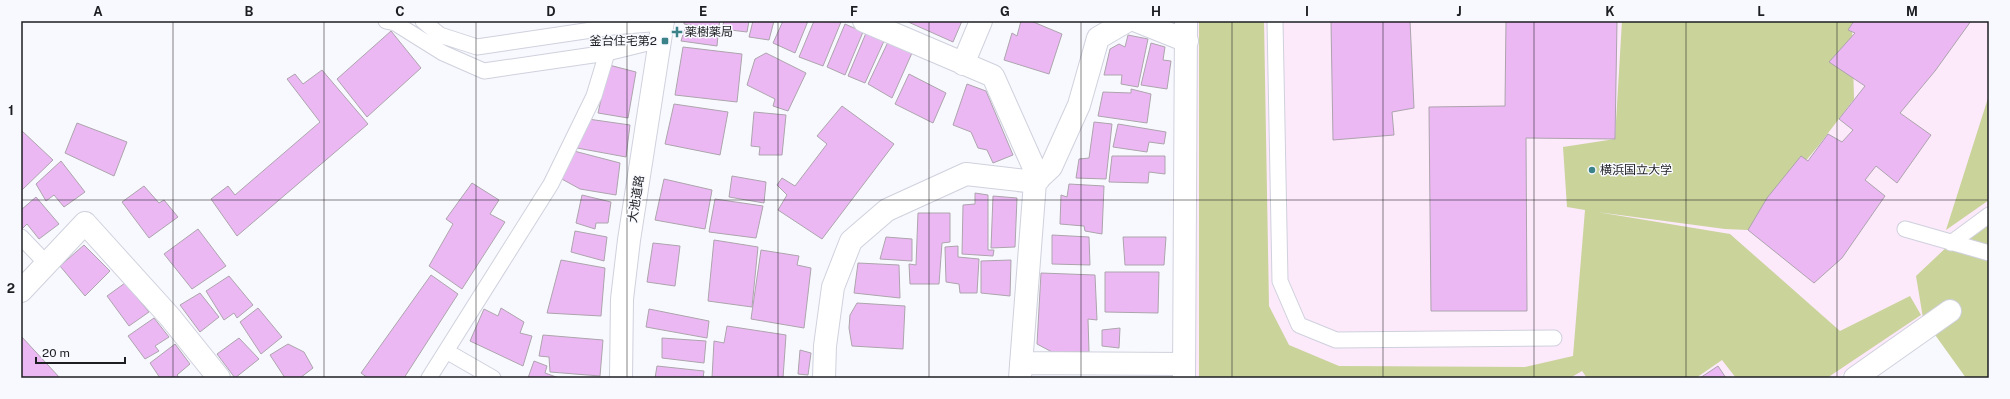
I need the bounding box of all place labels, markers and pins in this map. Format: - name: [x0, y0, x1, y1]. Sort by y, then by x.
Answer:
- place label: 薬樹薬局: [685, 25, 733, 39]
- marker: 薬樹薬局: [672, 27, 682, 37]
- place label: 釜台住宅第2: [590, 34, 657, 48]
- marker: 釜台住宅第2: [660, 36, 670, 46]
- place label: 横浜国立大学: [1600, 163, 1672, 177]
- marker: 横浜国立大学: [1587, 165, 1597, 175]

